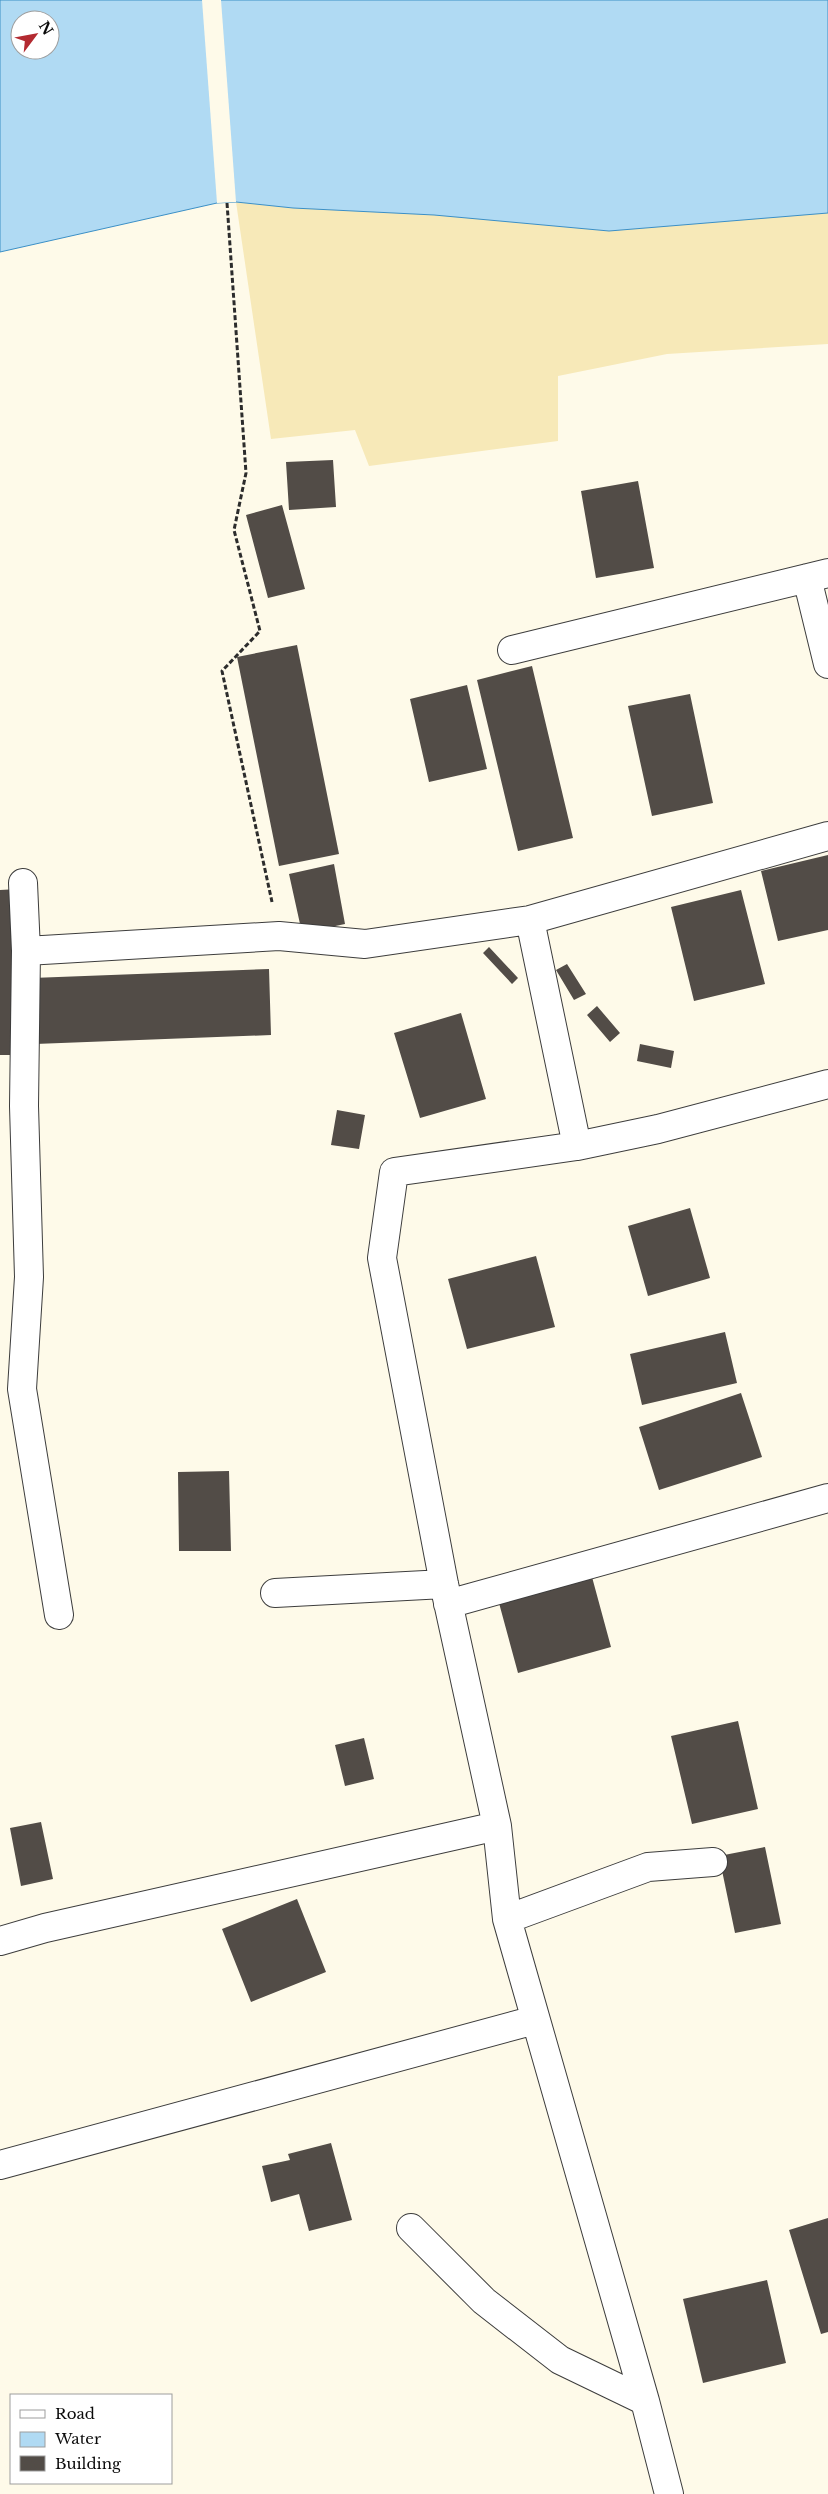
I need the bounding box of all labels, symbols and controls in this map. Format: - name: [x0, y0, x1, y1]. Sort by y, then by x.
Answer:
- north arrow: [10, 10, 60, 60]
- text: N: [35, 18, 57, 38]
- legend: [10, 2394, 172, 2484]
- text: Road: [55, 2404, 95, 2423]
- text: Water: [54, 2429, 102, 2448]
- text: Building: [55, 2454, 122, 2473]

